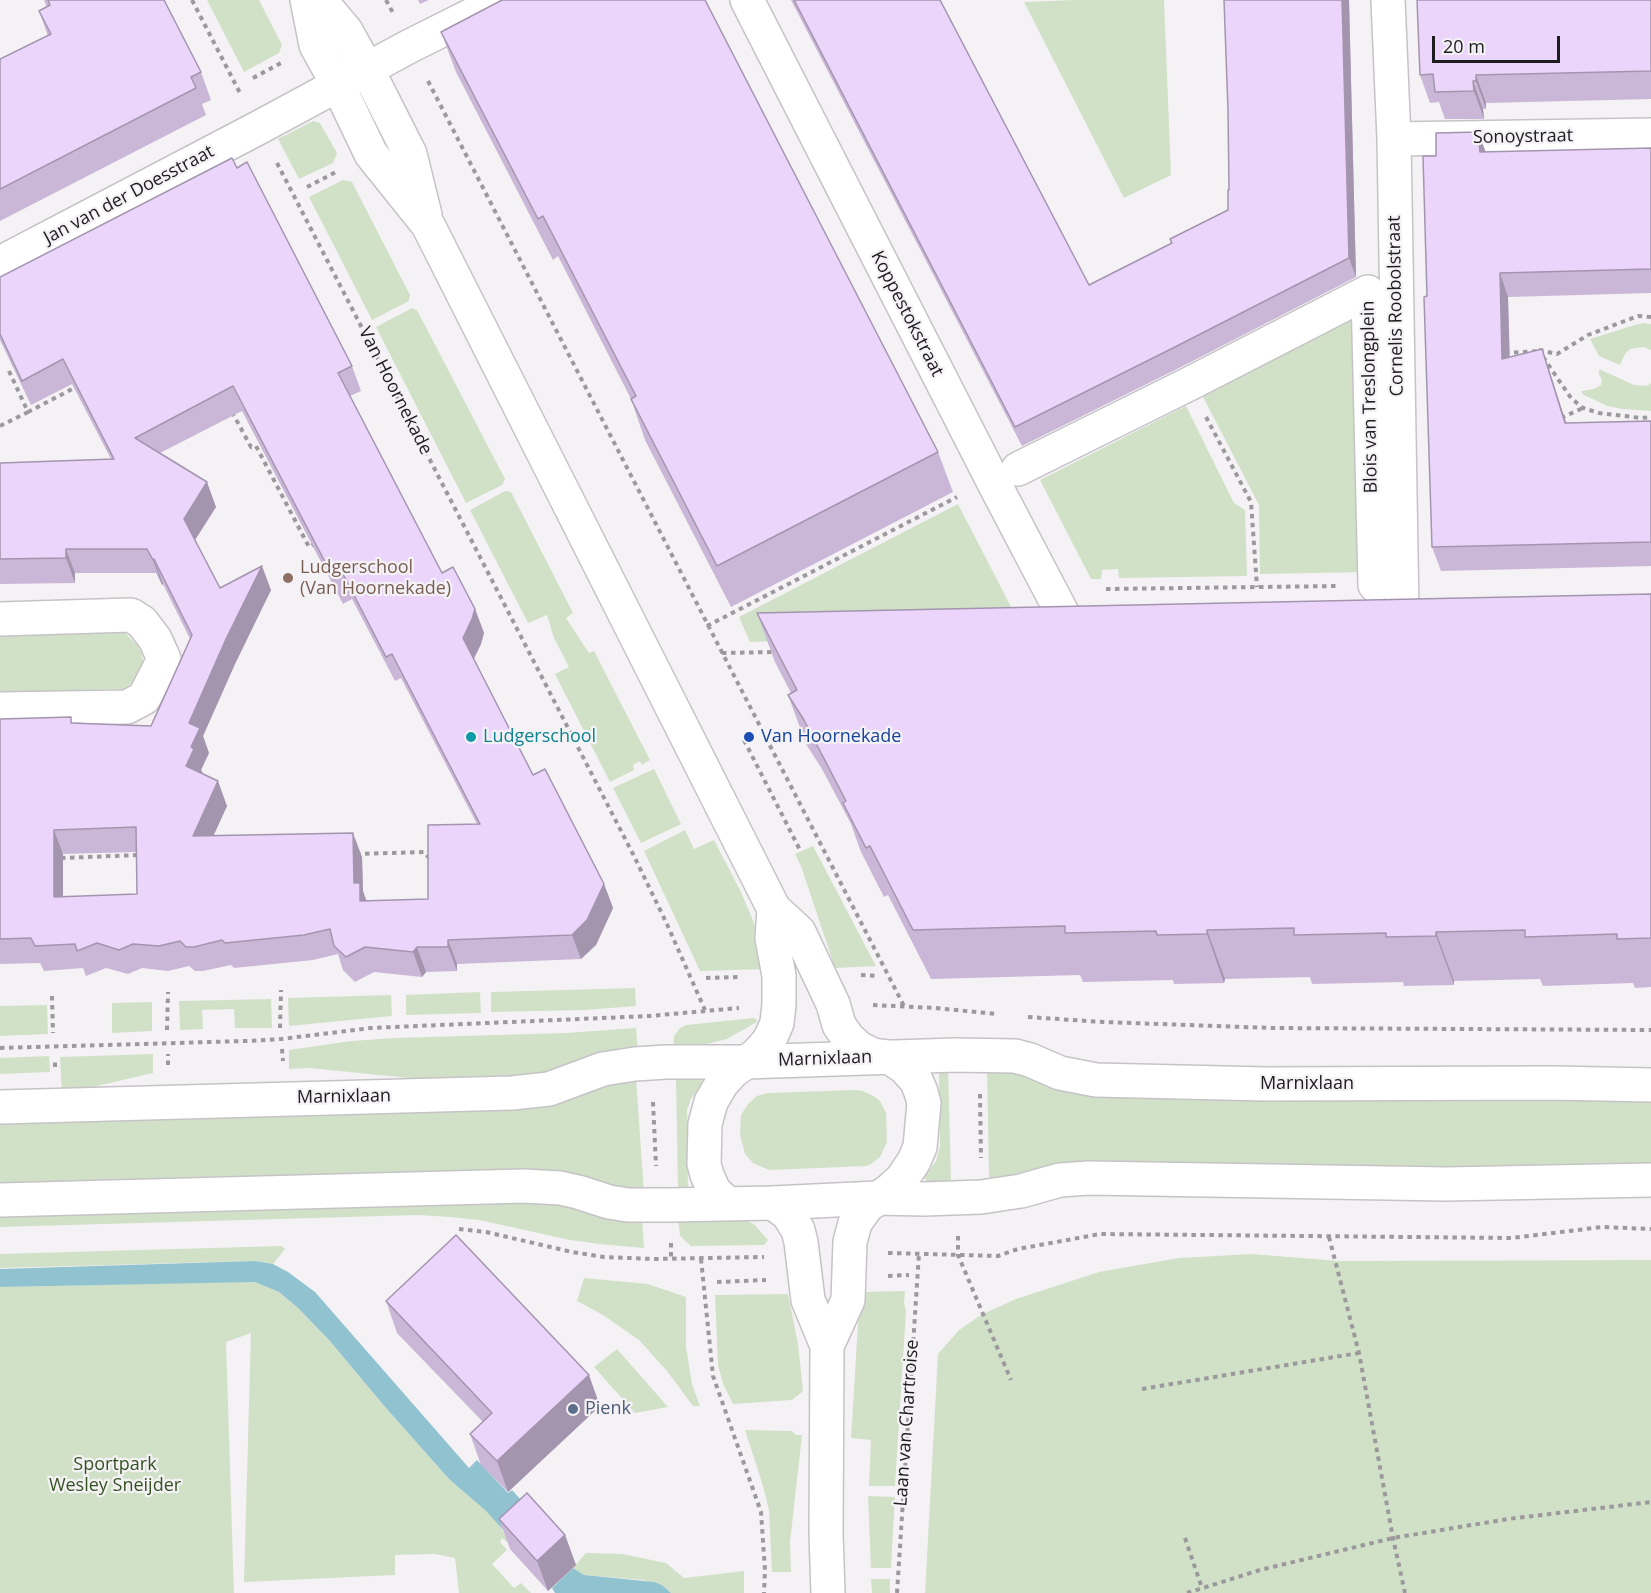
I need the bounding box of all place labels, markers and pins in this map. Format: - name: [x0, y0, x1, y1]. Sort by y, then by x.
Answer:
- place label: Ludgerschool (Van Hoornekade): [300, 557, 451, 600]
- marker: Ludgerschool (Van Hoornekade): [281, 571, 295, 585]
- place label: Ludgerschool: [483, 726, 596, 748]
- place label: Van Hoornekade: [761, 726, 901, 748]
- marker: Ludgerschool: [464, 730, 478, 744]
- marker: Van Hoornekade: [742, 730, 756, 744]
- place label: Pienk: [585, 1398, 631, 1420]
- marker: Pienk: [566, 1402, 580, 1416]

